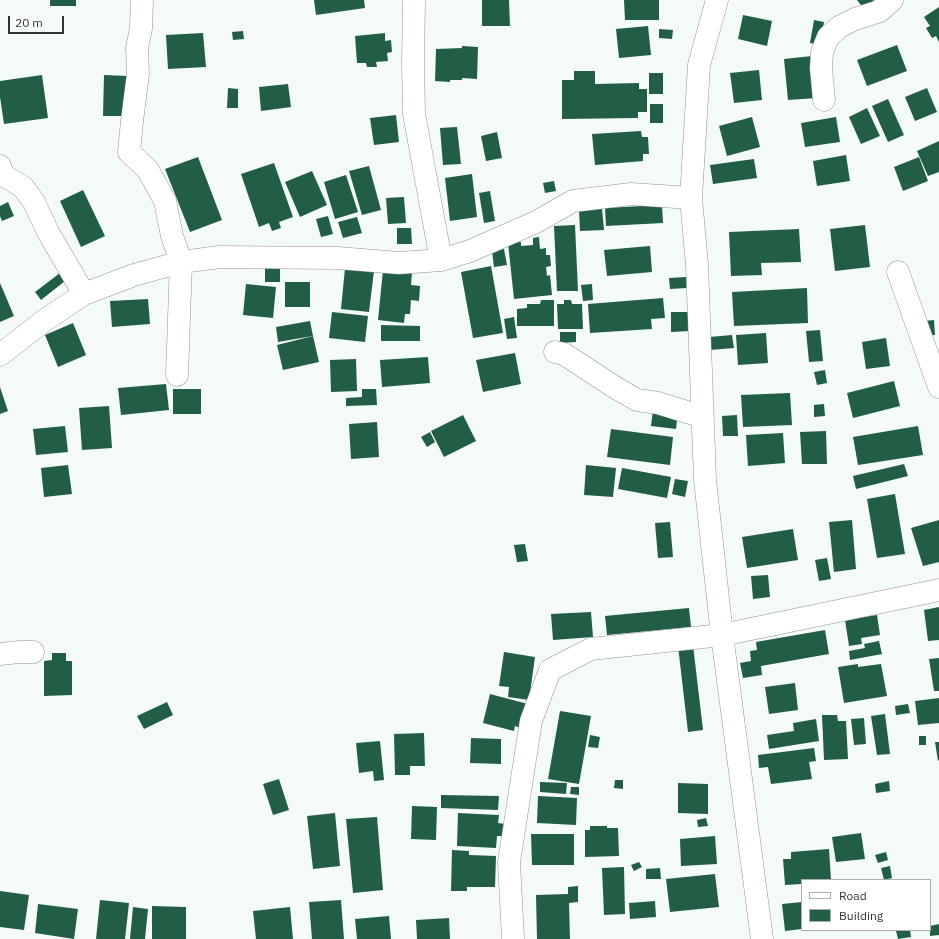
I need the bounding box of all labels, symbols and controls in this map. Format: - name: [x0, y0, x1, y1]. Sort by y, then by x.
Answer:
- scale bar: [10, 8, 66, 34]
- text: 20 m: [15, 15, 43, 30]
- legend: [801, 879, 931, 931]
- text: Road: [839, 888, 867, 903]
- text: Building: [839, 908, 883, 923]

